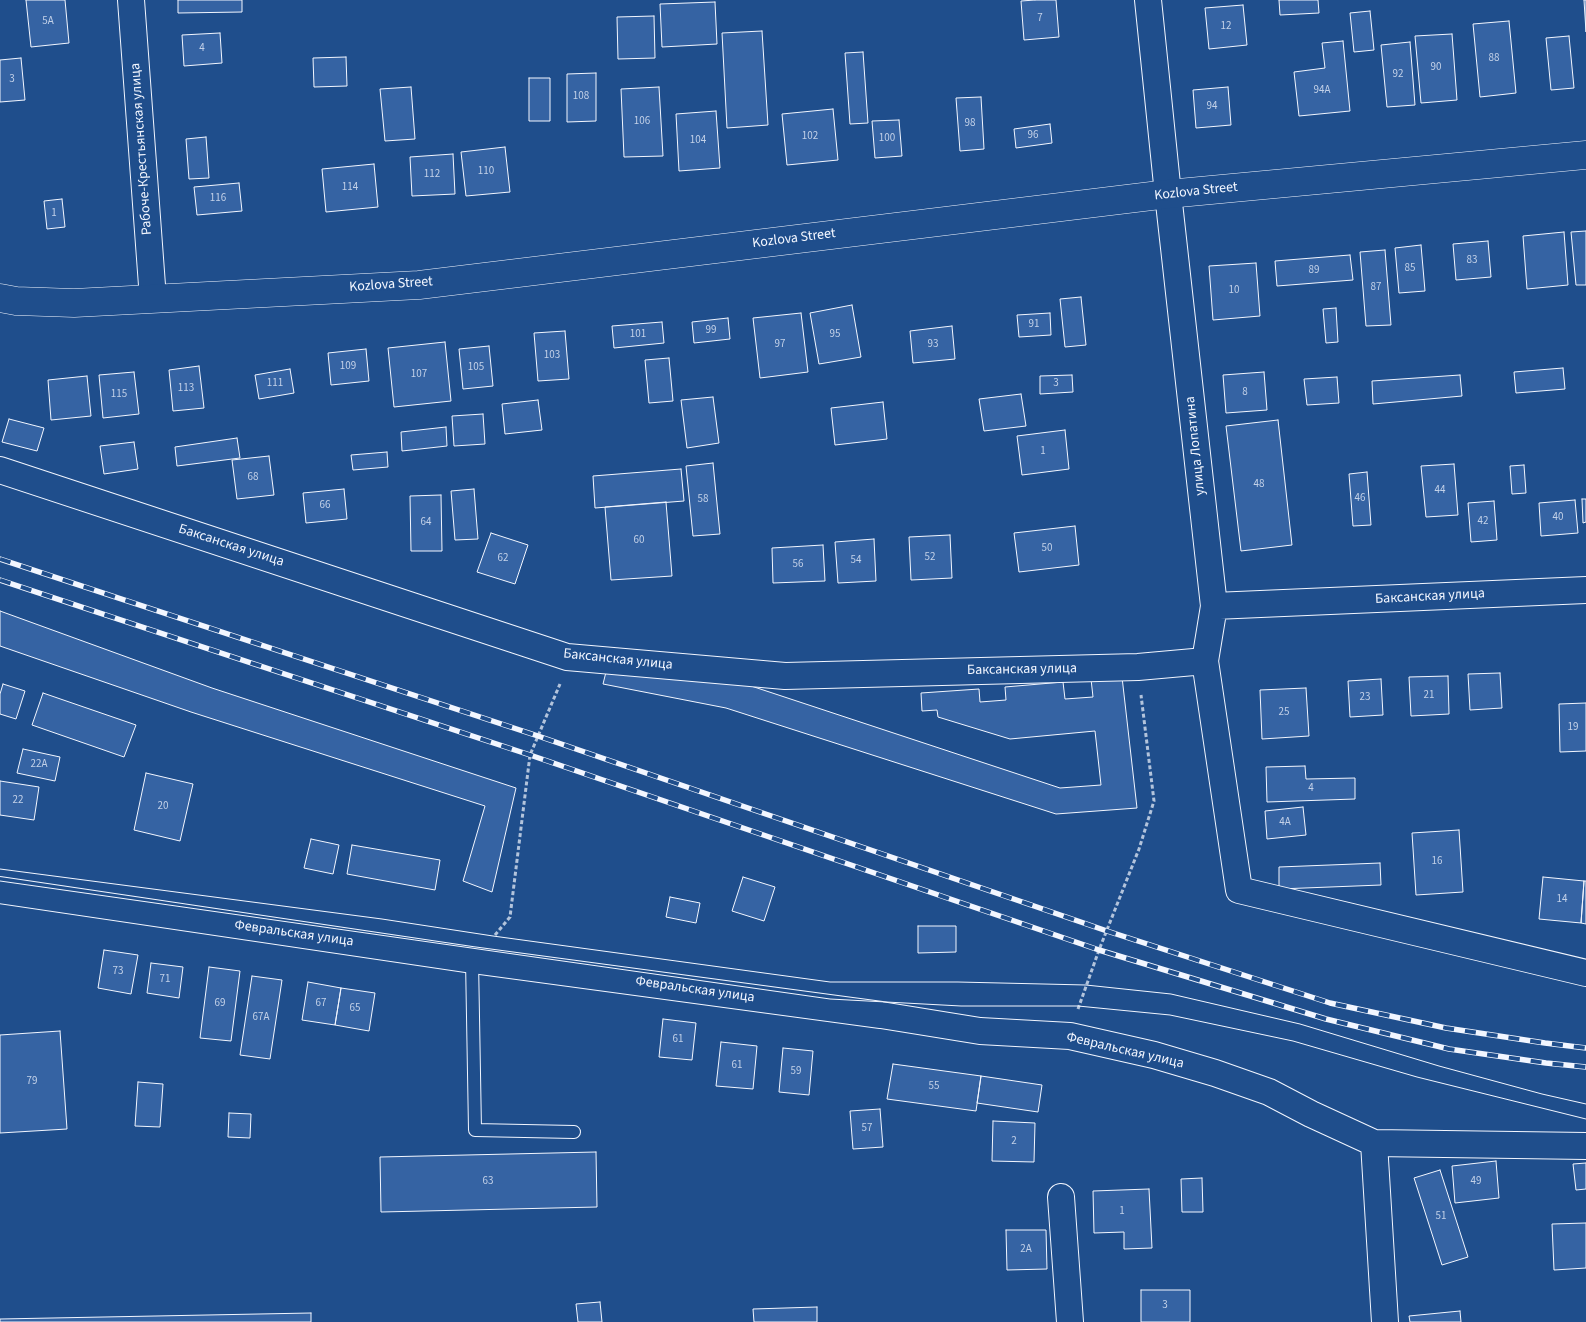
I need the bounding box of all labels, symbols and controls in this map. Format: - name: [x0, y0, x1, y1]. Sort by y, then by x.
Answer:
- house number: 7: [1037, 12, 1043, 26]
- house number: 5А: [42, 15, 54, 29]
- house number: 12: [1221, 20, 1231, 34]
- house number: 4: [199, 42, 205, 56]
- house number: 88: [1489, 52, 1499, 66]
- house number: 90: [1431, 61, 1441, 75]
- street label: Рабоче-Крестьянская улица: [128, 62, 156, 236]
- house number: 92: [1393, 68, 1403, 82]
- house number: 3: [9, 73, 15, 87]
- house number: 94А: [1314, 84, 1330, 98]
- house number: 108: [573, 90, 589, 104]
- house number: 94: [1207, 100, 1217, 114]
- house number: 106: [634, 115, 650, 129]
- house number: 98: [965, 117, 975, 131]
- house number: 96: [1028, 129, 1038, 143]
- house number: 102: [802, 130, 818, 144]
- house number: 100: [879, 132, 895, 146]
- house number: 104: [690, 134, 706, 148]
- house number: 110: [478, 165, 494, 179]
- house number: 112: [424, 168, 440, 182]
- street label: Kozlova Street: [1153, 179, 1239, 205]
- house number: 114: [342, 181, 358, 195]
- house number: 116: [210, 192, 226, 206]
- house number: 1: [51, 207, 57, 221]
- street label: Kozlova Street: [751, 226, 837, 252]
- house number: 83: [1467, 254, 1477, 268]
- house number: 85: [1405, 262, 1415, 276]
- house number: 89: [1309, 264, 1319, 278]
- street label: Kozlova Street: [349, 274, 433, 296]
- house number: 87: [1371, 281, 1381, 295]
- house number: 10: [1229, 284, 1239, 298]
- house number: 91: [1029, 318, 1039, 332]
- house number: 99: [706, 324, 716, 338]
- house number: 101: [630, 328, 646, 342]
- house number: 95: [830, 328, 840, 342]
- house number: 97: [775, 338, 785, 352]
- house number: 93: [928, 338, 938, 352]
- house number: 103: [544, 349, 560, 363]
- house number: 109: [340, 360, 356, 374]
- house number: 105: [468, 361, 484, 375]
- house number: 107: [411, 368, 427, 382]
- house number: 111: [267, 377, 283, 391]
- house number: 3: [1053, 377, 1059, 391]
- house number: 113: [178, 382, 194, 396]
- house number: 8: [1242, 386, 1248, 400]
- house number: 115: [111, 388, 127, 402]
- street label: улица Лопатина: [1182, 396, 1210, 496]
- house number: 1: [1040, 445, 1046, 459]
- house number: 68: [248, 471, 258, 485]
- house number: 48: [1254, 478, 1264, 492]
- house number: 44: [1435, 484, 1445, 498]
- house number: 46: [1355, 492, 1365, 506]
- house number: 58: [698, 493, 708, 507]
- house number: 66: [320, 499, 330, 513]
- house number: 40: [1553, 511, 1563, 525]
- house number: 42: [1478, 515, 1488, 529]
- house number: 64: [421, 516, 431, 530]
- street label: Баксанская улица: [176, 521, 286, 571]
- house number: 60: [634, 534, 644, 548]
- house number: 50: [1042, 542, 1052, 556]
- house number: 52: [925, 551, 935, 565]
- house number: 62: [498, 552, 508, 566]
- house number: 54: [851, 554, 861, 568]
- house number: 56: [793, 558, 803, 572]
- street label: Баксанская улица: [1375, 586, 1485, 608]
- street label: Баксанская улица: [562, 646, 674, 674]
- street label: Баксанская улица: [967, 661, 1077, 679]
- house number: 21: [1424, 689, 1434, 703]
- house number: 23: [1360, 691, 1370, 705]
- house number: 25: [1279, 706, 1289, 720]
- house number: 19: [1568, 721, 1578, 735]
- house number: 22А: [31, 758, 47, 772]
- house number: 4: [1308, 782, 1314, 796]
- house number: 22: [13, 794, 23, 808]
- house number: 20: [158, 800, 168, 814]
- house number: 4А: [1279, 816, 1291, 830]
- house number: 16: [1432, 855, 1442, 869]
- house number: 14: [1557, 893, 1567, 907]
- street label: Февральская улица: [233, 917, 355, 951]
- house number: 73: [113, 965, 123, 979]
- house number: 71: [160, 973, 170, 987]
- street label: Февральская улица: [634, 973, 756, 1007]
- house number: 69: [215, 997, 225, 1011]
- house number: 67: [316, 997, 326, 1011]
- house number: 65: [350, 1002, 360, 1016]
- house number: 67А: [253, 1011, 269, 1025]
- street label: Февральская улица: [1065, 1029, 1185, 1073]
- house number: 61: [673, 1033, 683, 1047]
- house number: 61: [732, 1059, 742, 1073]
- house number: 59: [791, 1065, 801, 1079]
- house number: 79: [27, 1075, 37, 1089]
- house number: 55: [929, 1080, 939, 1094]
- house number: 57: [862, 1122, 872, 1136]
- house number: 2: [1011, 1135, 1017, 1149]
- house number: 63: [483, 1175, 493, 1189]
- house number: 49: [1471, 1175, 1481, 1189]
- house number: 1: [1119, 1205, 1125, 1219]
- house number: 51: [1436, 1210, 1446, 1224]
- house number: 2А: [1020, 1243, 1032, 1257]
- house number: 3: [1162, 1299, 1168, 1313]

